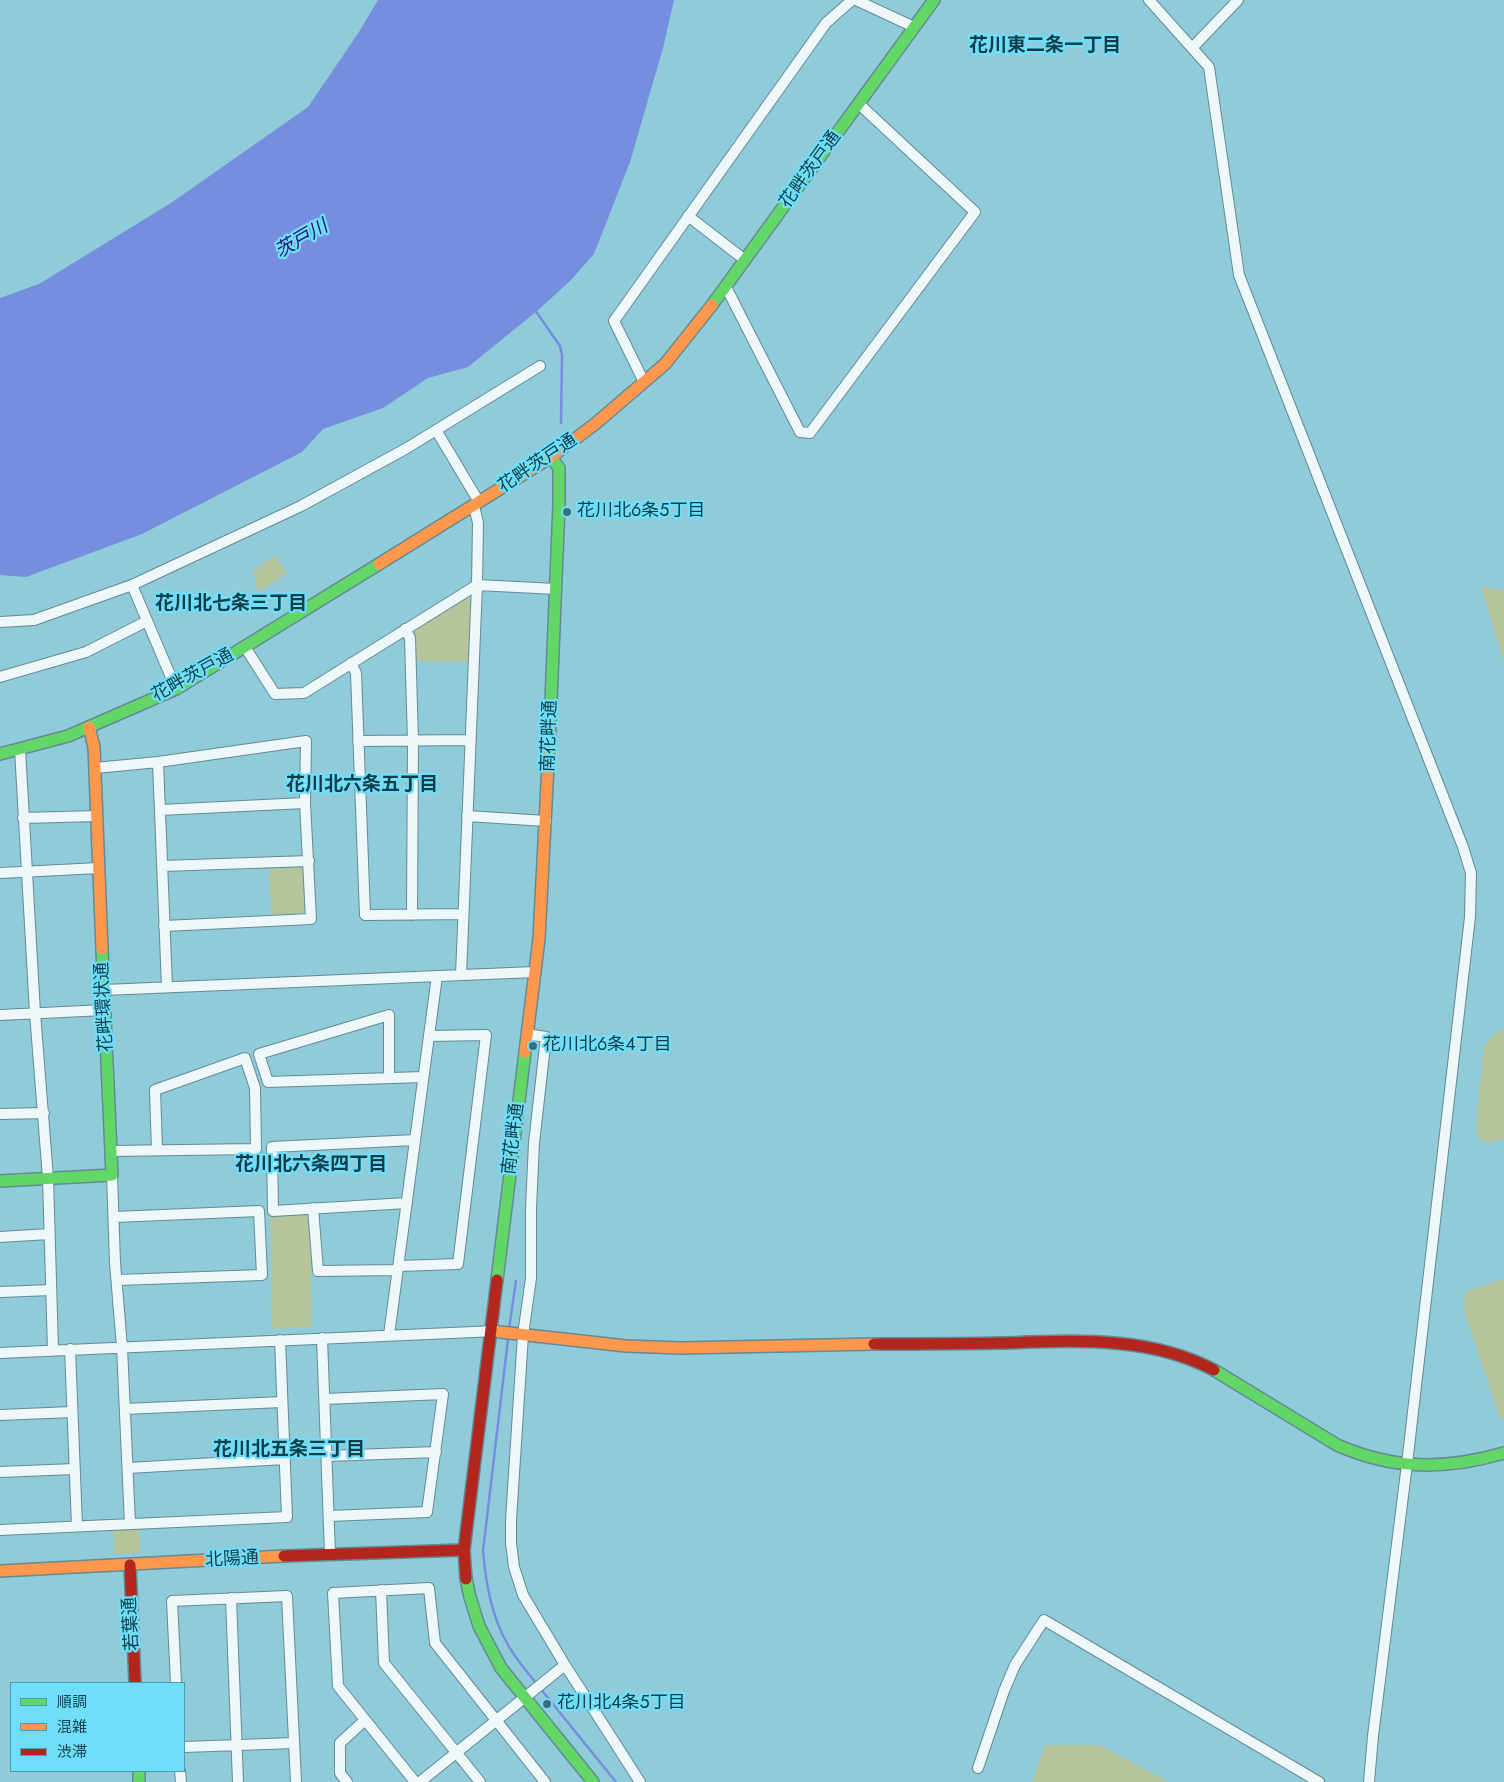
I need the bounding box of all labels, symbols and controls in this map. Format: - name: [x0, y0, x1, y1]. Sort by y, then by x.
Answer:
- district label: 花川東二条一丁目: [969, 35, 1121, 57]
- street label: 花畔茨戸通: [776, 127, 846, 213]
- water label: 茨戸川: [272, 216, 332, 264]
- street label: 花畔茨戸通: [495, 430, 581, 498]
- place label: 花川北6条5丁目: [577, 501, 706, 523]
- marker: 花川北6条5丁目: [561, 506, 573, 518]
- district label: 花川北七条三丁目: [155, 593, 307, 615]
- street label: 花畔茨戸通: [148, 645, 238, 707]
- street label: 南花畔通: [538, 700, 562, 772]
- district label: 花川北六条五丁目: [286, 774, 438, 796]
- street label: 花畔環状通: [92, 961, 118, 1053]
- place label: 花川北6条4丁目: [543, 1035, 672, 1057]
- marker: 花川北6条4丁目: [527, 1040, 539, 1052]
- street label: 南花畔通: [499, 1102, 529, 1176]
- district label: 花川北六条四丁目: [235, 1154, 387, 1176]
- district label: 花川北五条三丁目: [213, 1439, 365, 1461]
- street label: 北陽通: [204, 1548, 260, 1572]
- street label: 若葉通: [120, 1596, 144, 1652]
- legend: [10, 1682, 185, 1772]
- text: 順調: [57, 1691, 87, 1713]
- place label: 花川北4条5丁目: [557, 1693, 686, 1715]
- marker: 花川北4条5丁目: [541, 1698, 553, 1710]
- text: 混雑: [57, 1716, 87, 1738]
- text: 渋滞: [57, 1741, 87, 1763]

